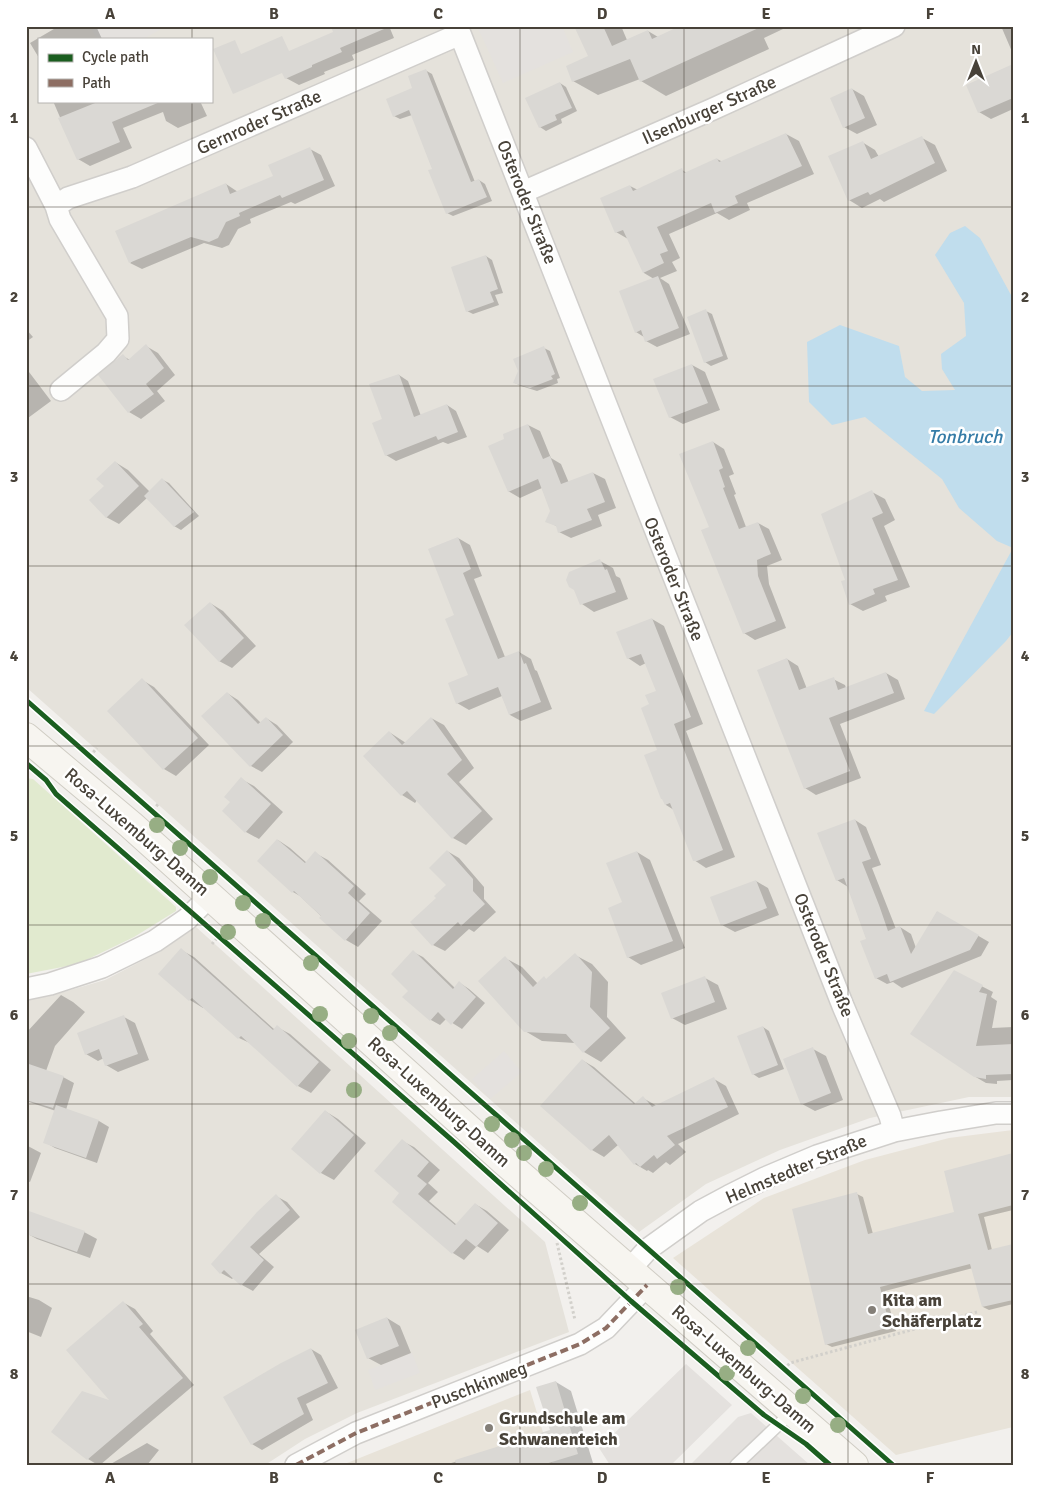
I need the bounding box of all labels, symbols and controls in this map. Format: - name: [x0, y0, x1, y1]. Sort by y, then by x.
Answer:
- text: A: [105, 4, 116, 24]
- text: B: [269, 4, 279, 24]
- text: C: [433, 4, 443, 24]
- text: D: [597, 4, 608, 24]
- text: E: [761, 4, 771, 24]
- text: F: [926, 4, 935, 24]
- legend: [38, 38, 212, 102]
- north arrow: [952, 38, 1002, 88]
- text: N: [971, 41, 981, 58]
- text: Cycle path: [82, 48, 149, 66]
- street label: Ilsenburger Straße: [639, 71, 779, 149]
- text: Path: [82, 74, 111, 92]
- street label: Gernroder Straße: [193, 85, 325, 159]
- text: 1: [10, 108, 19, 128]
- text: 1: [1021, 108, 1030, 128]
- street label: Osteroder Straße: [492, 137, 562, 267]
- text: 2: [10, 287, 18, 307]
- text: 2: [1021, 287, 1029, 307]
- water label: Tonbruch: [928, 425, 1003, 449]
- text: 3: [10, 467, 18, 487]
- text: 3: [1021, 467, 1029, 487]
- street label: Osteroder Straße: [639, 514, 709, 644]
- text: 4: [10, 646, 19, 666]
- text: 4: [1021, 646, 1030, 666]
- street label: Rosa-Luxemburg-Damm: [60, 763, 214, 901]
- text: 5: [10, 826, 18, 846]
- text: 5: [1021, 826, 1029, 846]
- street label: Osteroder Straße: [789, 890, 859, 1020]
- text: 6: [10, 1005, 19, 1025]
- text: 6: [1021, 1005, 1030, 1025]
- street label: Rosa-Luxemburg-Damm: [363, 1032, 515, 1172]
- street label: Helmstedter Straße: [722, 1129, 870, 1209]
- text: 7: [10, 1185, 19, 1205]
- text: 7: [1021, 1185, 1030, 1205]
- place label: Kita am Schäferplatz: [882, 1289, 982, 1332]
- street label: Rosa-Luxemburg-Damm: [667, 1300, 821, 1438]
- marker: Kita am Schäferplatz: [866, 1304, 878, 1316]
- street label: Puschkinweg: [428, 1357, 530, 1413]
- text: 8: [10, 1364, 19, 1384]
- text: 8: [1021, 1364, 1030, 1384]
- place label: Grundschule am Schwanenteich: [499, 1407, 626, 1450]
- marker: Grundschule am Schwanenteich: [483, 1422, 495, 1434]
- text: A: [105, 1468, 116, 1488]
- text: B: [269, 1468, 279, 1488]
- text: C: [433, 1468, 443, 1488]
- text: D: [597, 1468, 608, 1488]
- text: E: [761, 1468, 771, 1488]
- text: F: [926, 1468, 935, 1488]

